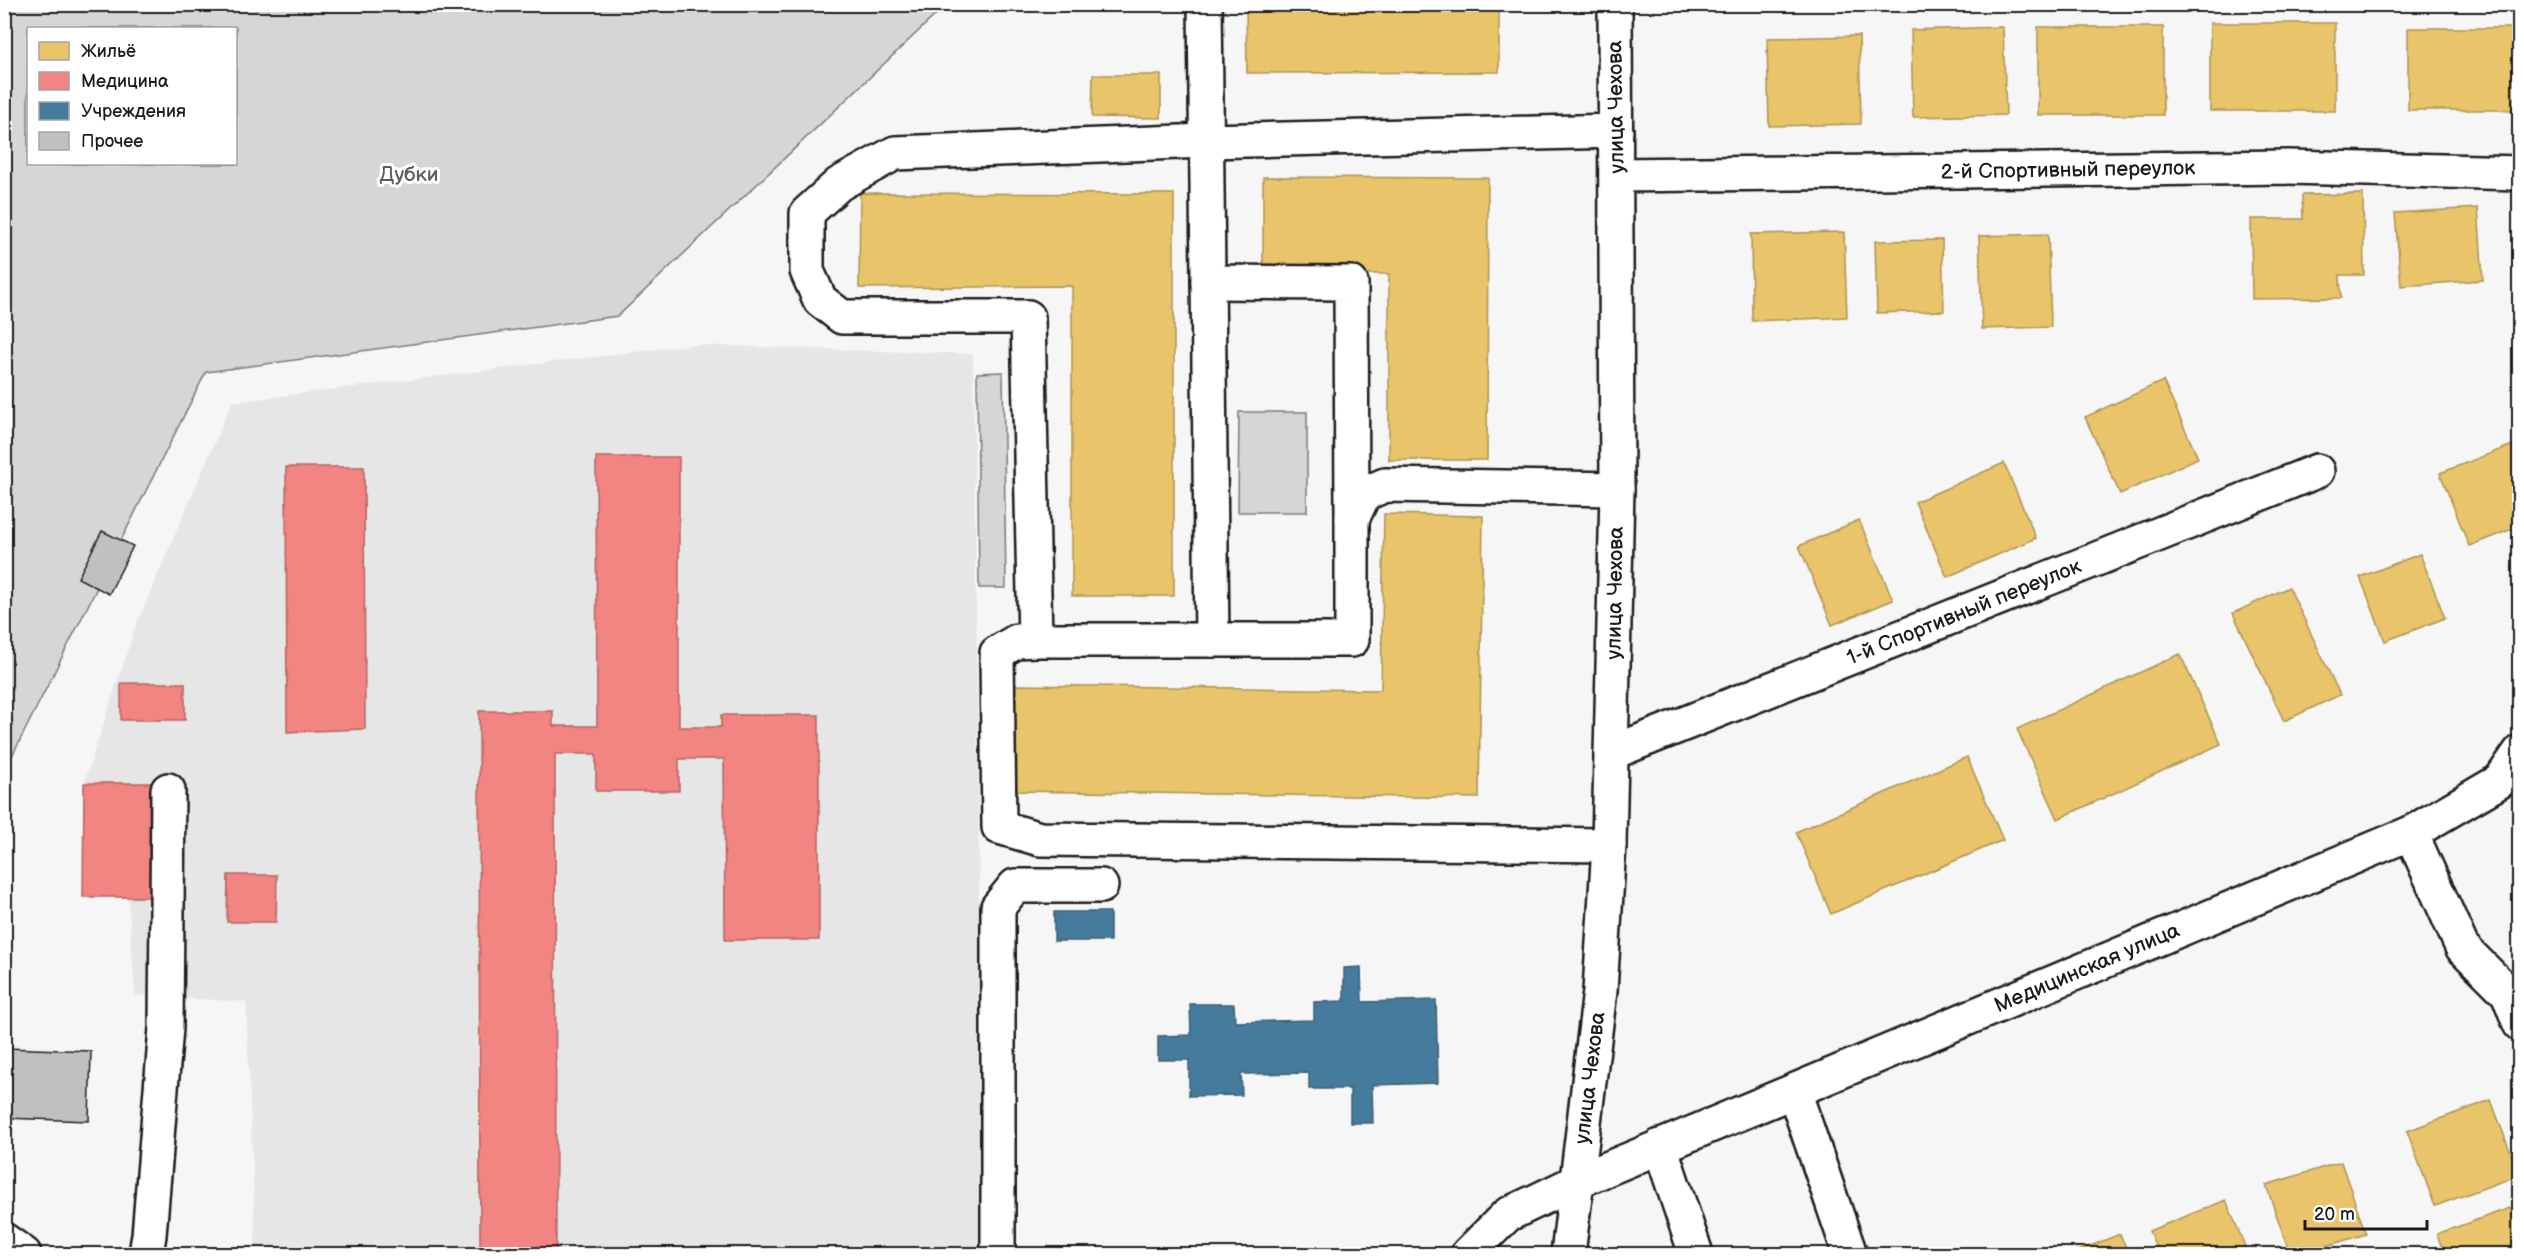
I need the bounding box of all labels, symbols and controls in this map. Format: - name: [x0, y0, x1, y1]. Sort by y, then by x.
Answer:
- legend: [27, 27, 237, 165]
- street label: улица Чехова: [1602, 40, 1630, 174]
- text: Жильё: [81, 41, 136, 62]
- text: Медицина: [81, 71, 169, 92]
- text: Учреждения: [81, 101, 186, 122]
- text: Прочее: [81, 131, 143, 152]
- street label: 2-й Спортивный переулок: [1940, 155, 2196, 185]
- park label: Дубки: [380, 162, 438, 187]
- street label: улица Чехова: [1601, 526, 1629, 660]
- street label: 1-й Спортивный переулок: [1843, 553, 2085, 671]
- street label: Медицинская улица: [1991, 917, 2184, 1018]
- street label: улица Чехова: [1569, 1010, 1611, 1146]
- scale bar: [2305, 1193, 2426, 1231]
- text: 20 m: [2314, 1204, 2355, 1225]

